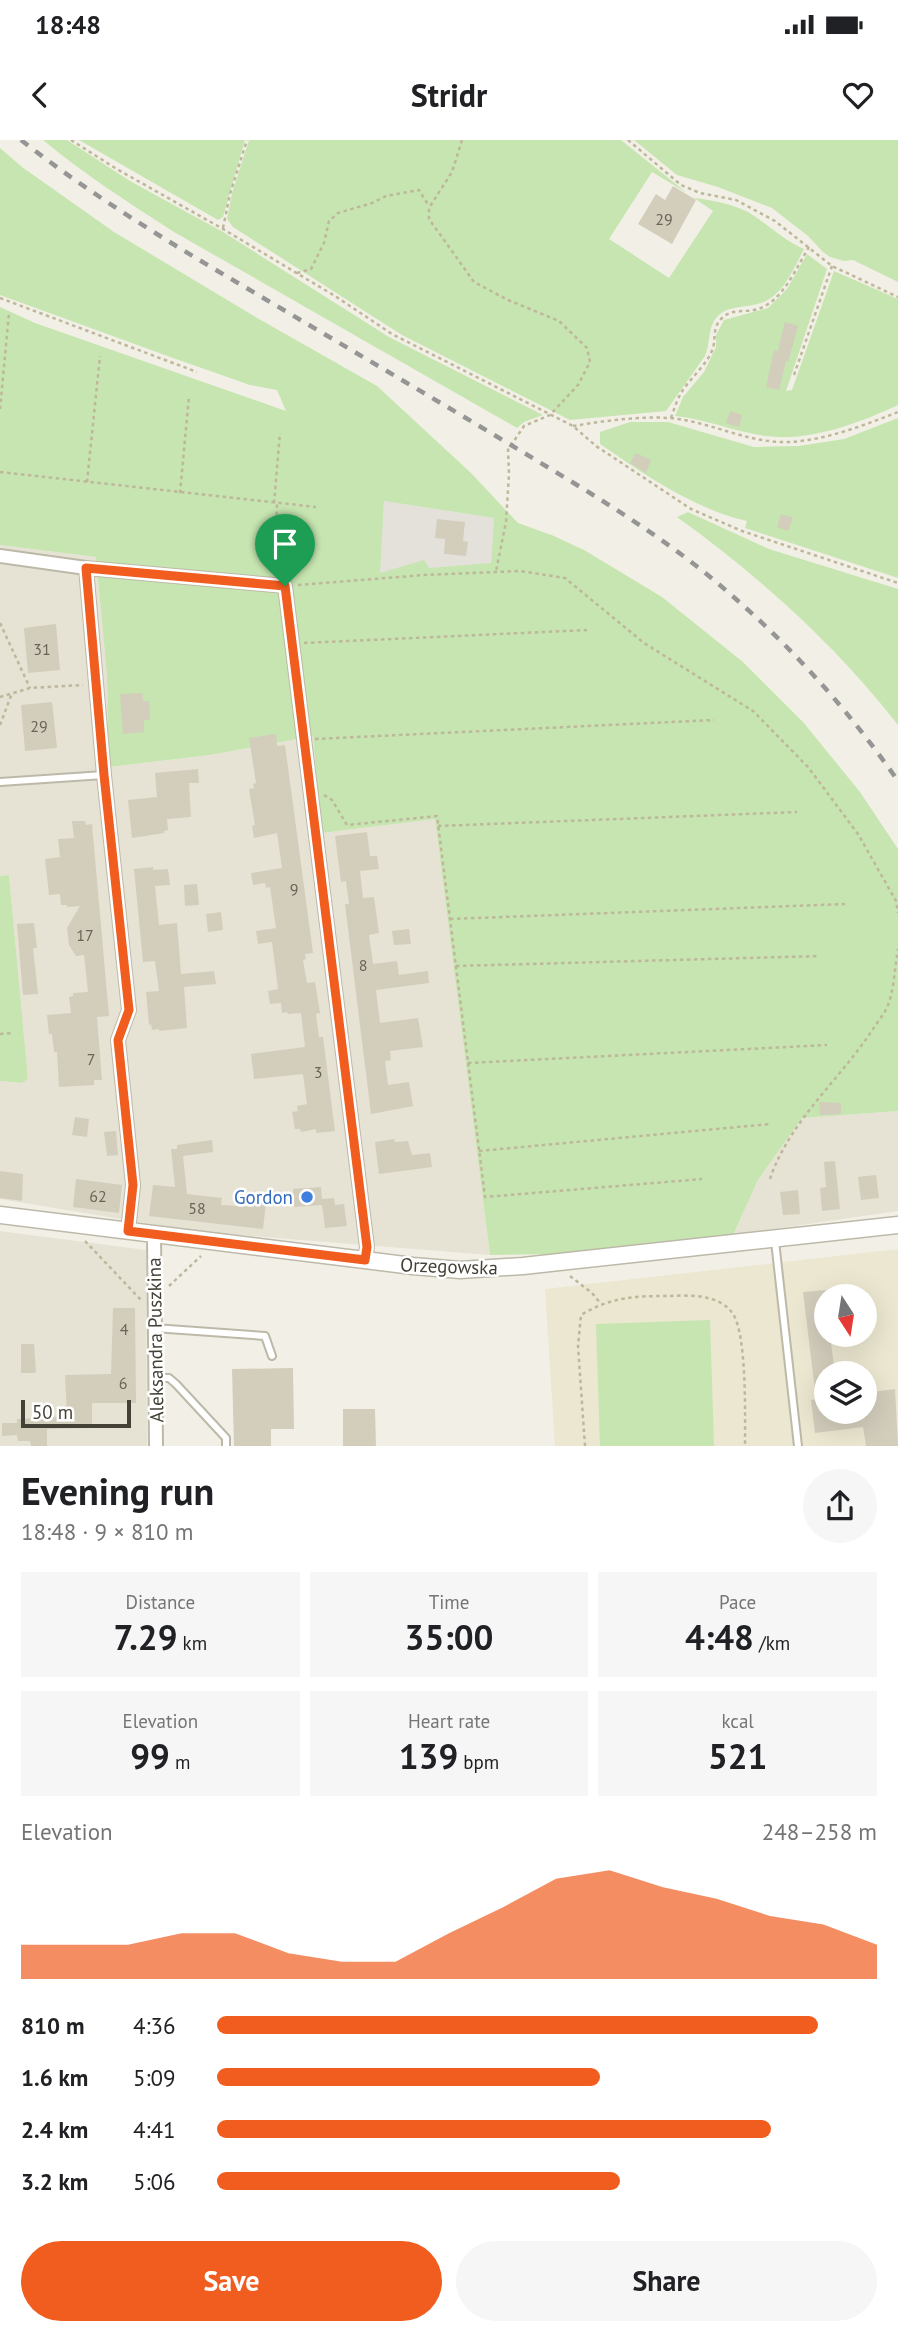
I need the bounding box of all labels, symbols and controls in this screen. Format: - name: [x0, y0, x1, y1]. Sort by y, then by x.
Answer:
- text: 18:48: [35, 8, 101, 41]
- text: Stridr: [411, 74, 487, 116]
- icon: back: [21, 76, 59, 114]
- icon: heart: [839, 76, 877, 114]
- house number: 29: [655, 209, 673, 229]
- pin: [255, 514, 315, 586]
- icon: arrive: [266, 525, 304, 563]
- house number: 31: [33, 639, 51, 659]
- house number: 29: [30, 716, 48, 736]
- house number: 9: [290, 879, 298, 899]
- house number: 17: [76, 925, 94, 945]
- house number: 8: [359, 955, 367, 975]
- house number: 7: [87, 1049, 95, 1069]
- house number: 3: [314, 1062, 322, 1082]
- place label: Gordon: [234, 1185, 293, 1209]
- house number: 62: [89, 1186, 107, 1206]
- marker: Gordon: [299, 1189, 315, 1205]
- house number: 58: [188, 1198, 206, 1218]
- street label: Orzegowska: [400, 1252, 498, 1280]
- street label: Aleksandra Puszkina: [142, 1257, 168, 1423]
- north arrow: [814, 1284, 877, 1348]
- map controls: [814, 1284, 877, 1424]
- house number: 4: [120, 1319, 129, 1339]
- button: layers: [814, 1361, 877, 1424]
- house number: 6: [119, 1373, 127, 1393]
- scale bar: [21, 1397, 131, 1429]
- text: 50 m: [32, 1400, 73, 1424]
- text: Evening run: [21, 1466, 214, 1515]
- button: share: [803, 1469, 877, 1543]
- text: 18:48 · 9 × 810 m: [21, 1517, 193, 1546]
- text: Distance: [126, 1590, 195, 1614]
- text: Time: [429, 1590, 469, 1614]
- text: Pace: [719, 1590, 756, 1614]
- text: 7.29: [114, 1614, 178, 1660]
- text: 35:00: [405, 1614, 493, 1660]
- text: 4:48: [685, 1614, 754, 1660]
- text: km: [178, 1631, 207, 1655]
- text: /km: [754, 1631, 790, 1655]
- text: Elevation: [122, 1709, 198, 1733]
- text: Heart rate: [408, 1709, 490, 1733]
- text: kcal: [721, 1709, 754, 1733]
- text: 99: [130, 1733, 170, 1779]
- text: 139: [399, 1733, 458, 1779]
- text: 521: [708, 1733, 767, 1779]
- text: m: [170, 1750, 190, 1774]
- text: bpm: [458, 1750, 499, 1774]
- text: Elevation: [21, 1817, 113, 1846]
- text: 248–258 m: [762, 1817, 877, 1846]
- text: 810 m: [21, 2011, 84, 2040]
- text: 4:36: [133, 2011, 176, 2040]
- text: 1.6 km: [21, 2063, 88, 2092]
- text: 5:09: [133, 2063, 176, 2092]
- text: 2.4 km: [21, 2115, 88, 2144]
- text: 4:41: [133, 2115, 176, 2144]
- text: 3.2 km: [21, 2167, 88, 2196]
- text: 5:06: [133, 2167, 176, 2196]
- button: Save: [21, 2241, 442, 2321]
- button: Share: [456, 2241, 877, 2321]

